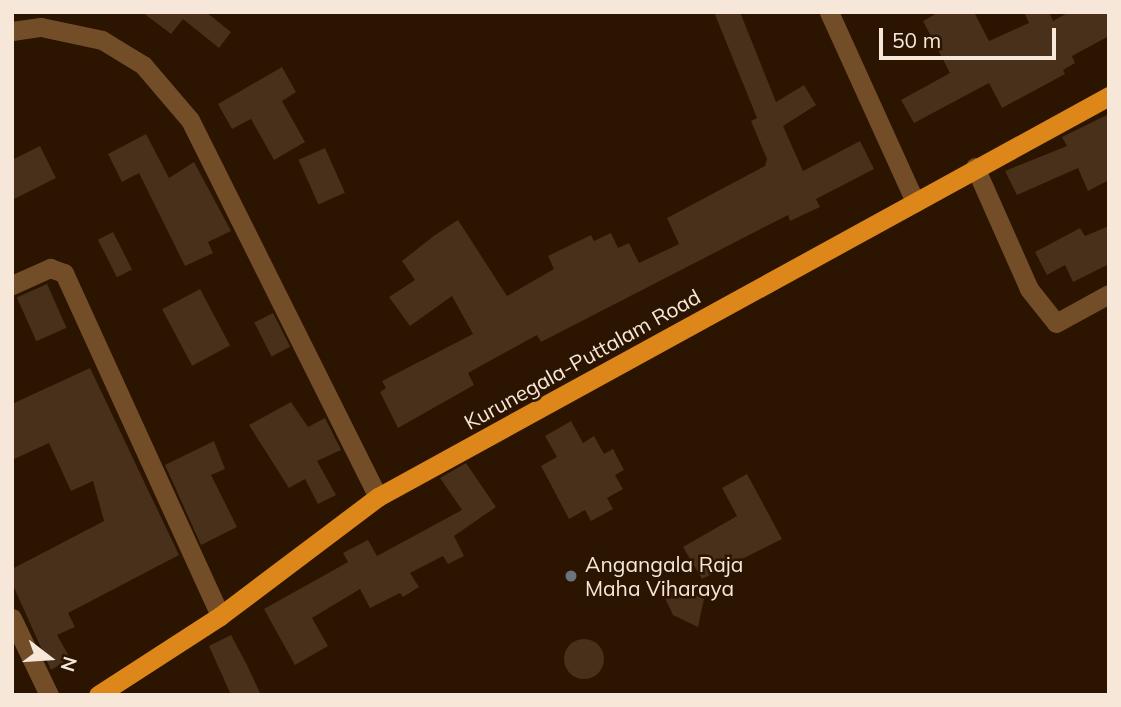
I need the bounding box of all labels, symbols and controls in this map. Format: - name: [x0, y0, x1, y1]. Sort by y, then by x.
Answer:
- scale bar: [883, 14, 1060, 58]
- text: 50 m: [892, 27, 941, 53]
- street label: Kurunegala-Puttalam Road: [459, 283, 705, 435]
- place label: Angangala Raja Maha Viharaya: [585, 551, 743, 601]
- marker: Angangala Raja Maha Viharaya: [563, 568, 579, 584]
- north arrow: [14, 623, 84, 693]
- text: N: [56, 654, 83, 675]

